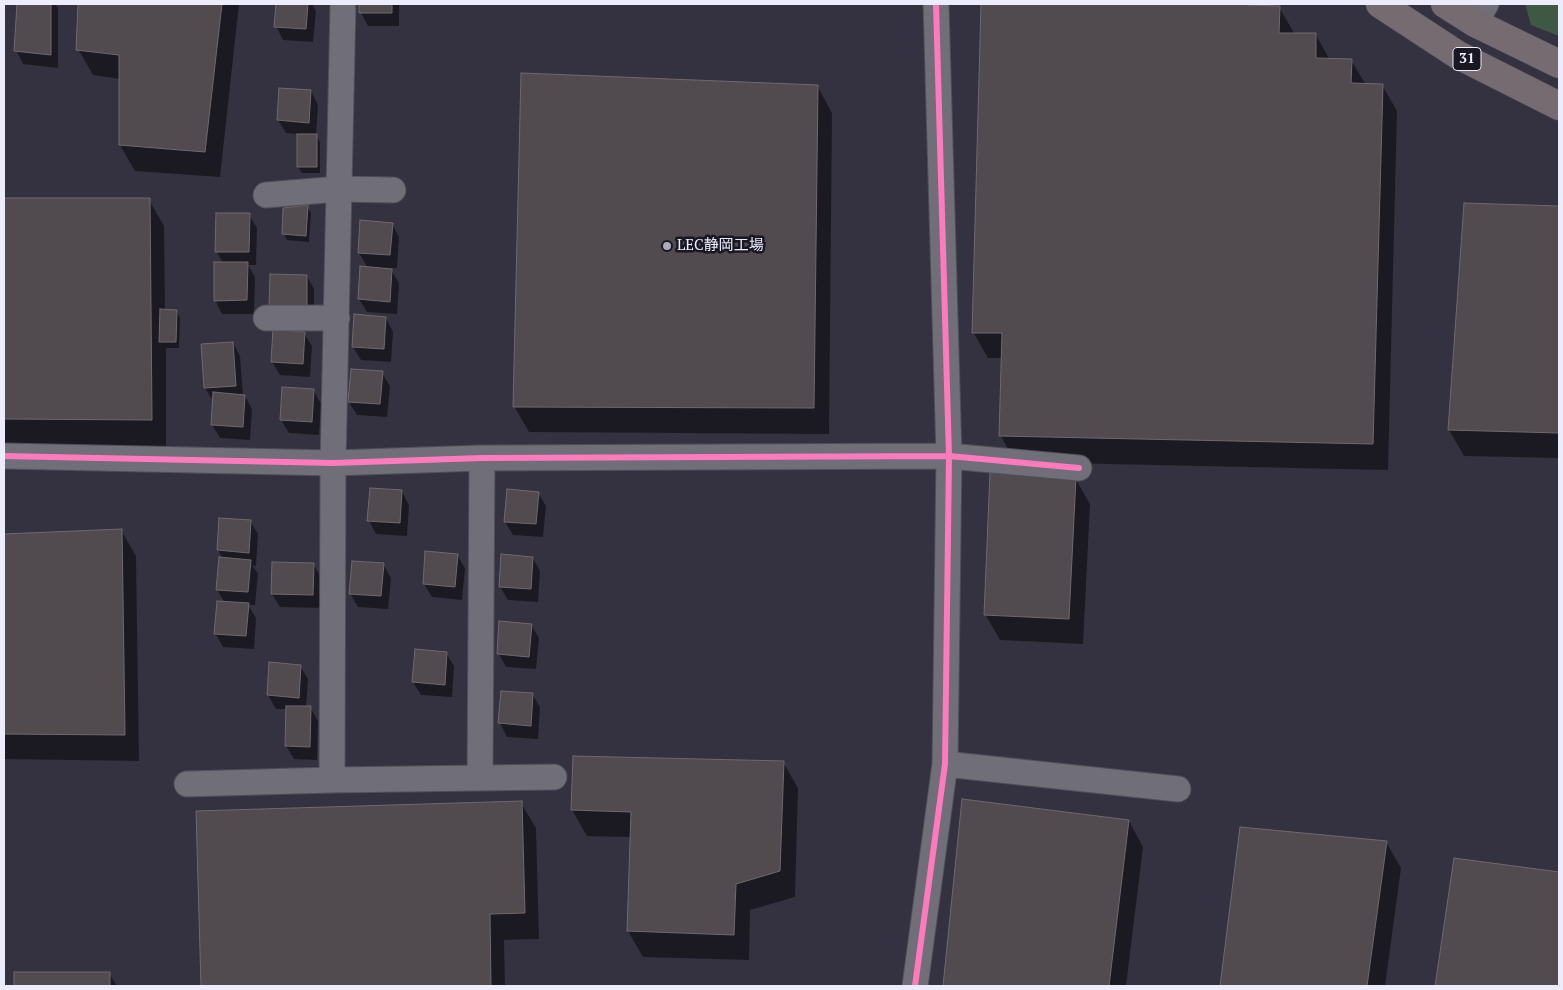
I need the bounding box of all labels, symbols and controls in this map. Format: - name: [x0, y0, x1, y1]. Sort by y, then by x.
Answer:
- road number: 31: [1453, 48, 1481, 70]
- place label: LEC静岡工場: [677, 237, 764, 255]
- marker: LEC静岡工場: [661, 240, 673, 252]

